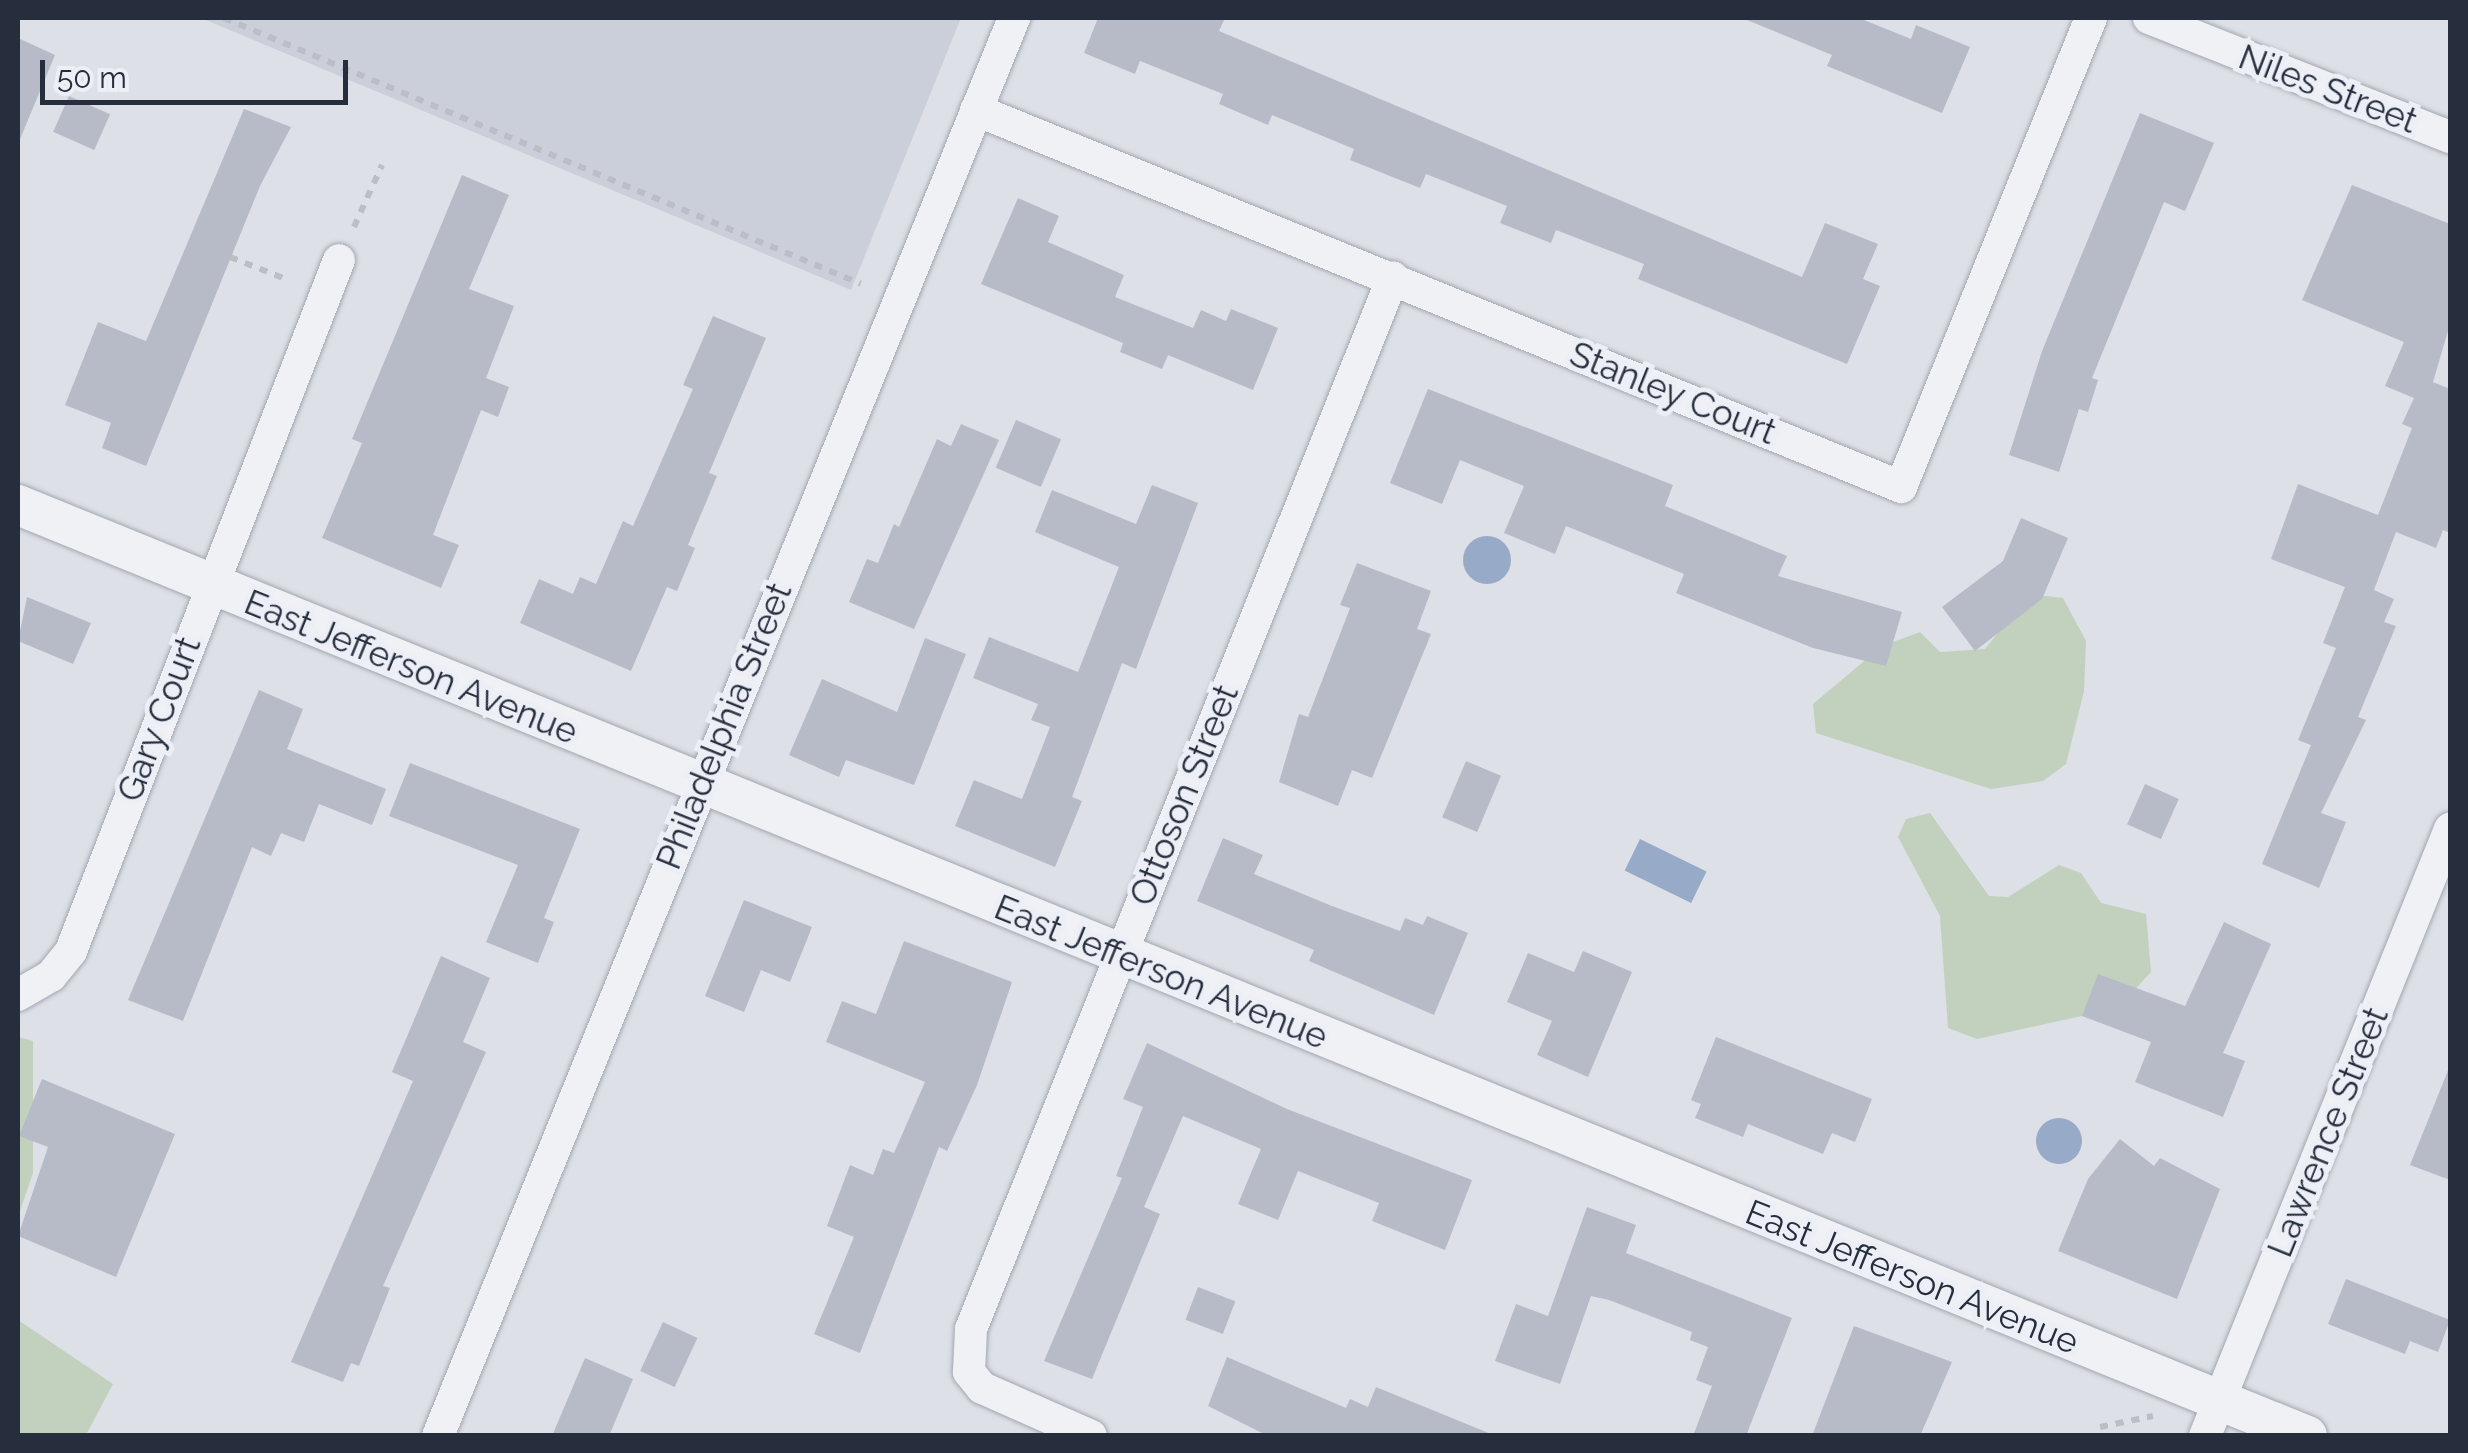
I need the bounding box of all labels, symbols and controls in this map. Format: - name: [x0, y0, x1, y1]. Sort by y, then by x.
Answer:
- street label: Niles Street: [2233, 36, 2423, 142]
- scale bar: [45, 40, 352, 102]
- text: 50 m: [57, 60, 127, 95]
- street label: Stanley Court: [1564, 332, 1782, 454]
- street label: Philadelphia Street: [647, 577, 801, 875]
- street label: East Jefferson Avenue: [238, 581, 584, 753]
- street label: Gary Court: [108, 630, 210, 808]
- street label: Ottoson Street: [1121, 678, 1247, 912]
- street label: East Jefferson Avenue: [988, 886, 1334, 1058]
- street label: Lawrence Street: [2259, 1001, 2397, 1263]
- street label: East Jefferson Avenue: [1739, 1191, 2085, 1363]

